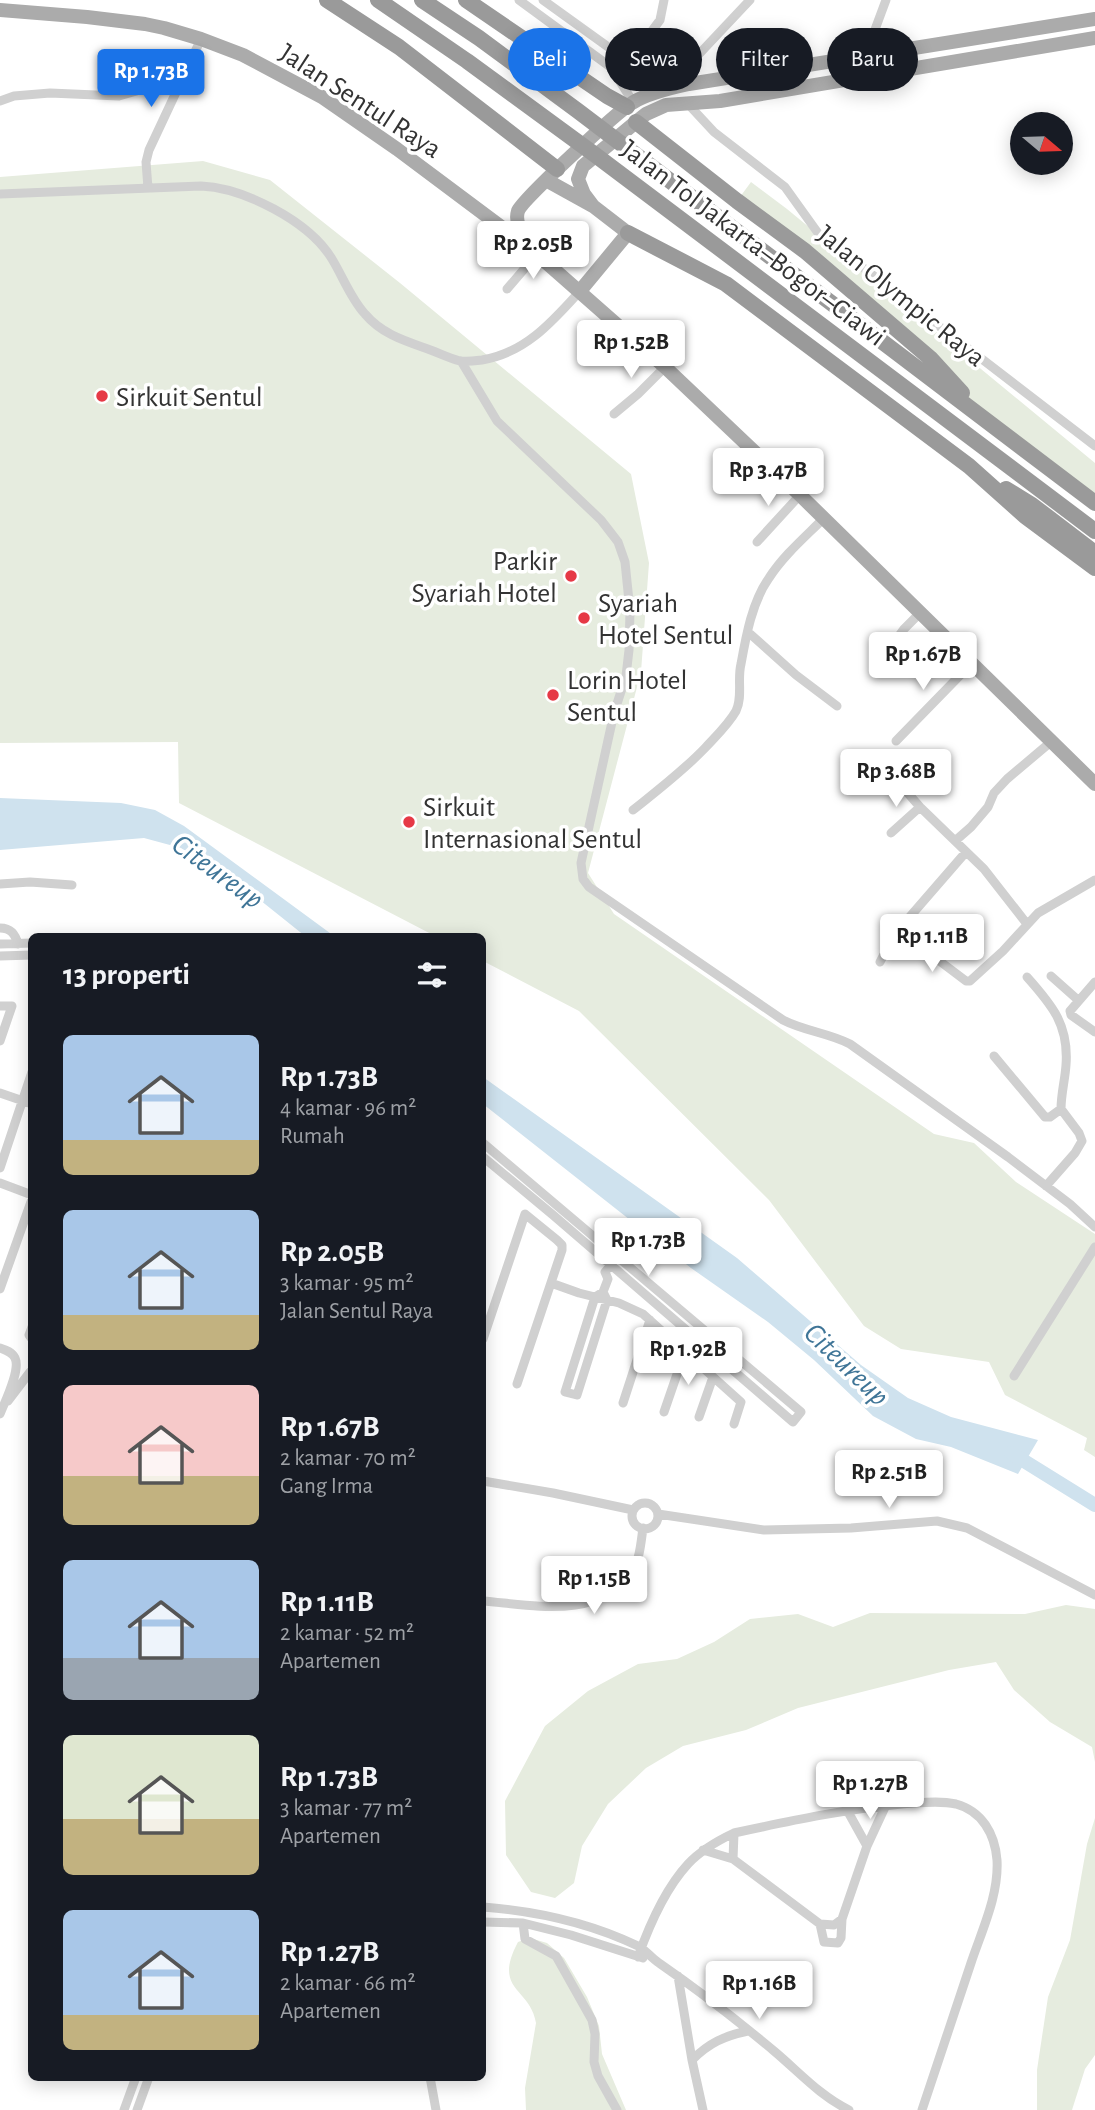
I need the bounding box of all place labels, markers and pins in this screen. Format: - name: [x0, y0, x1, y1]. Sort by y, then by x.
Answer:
- pin: Rp 1.73B: [79, 50, 223, 109]
- pin: Rp 2.05B: [461, 222, 605, 281]
- pin: Rp 1.52B: [559, 320, 703, 380]
- place label: Sirkuit Sentul: [116, 384, 263, 412]
- marker: Sirkuit Sentul: [94, 388, 110, 404]
- pin: Rp 3.47B: [696, 448, 840, 508]
- place label: Parkir Syariah Hotel: [412, 548, 557, 608]
- marker: Parkir Syariah Hotel: [563, 568, 579, 584]
- place label: Syariah Hotel Sentul: [598, 590, 733, 650]
- marker: Syariah Hotel Sentul: [576, 610, 592, 626]
- pin: Rp 1.67B: [851, 632, 995, 692]
- place label: Lorin Hotel Sentul: [567, 667, 687, 727]
- marker: Lorin Hotel Sentul: [545, 687, 561, 703]
- pin: Rp 3.68B: [824, 750, 968, 809]
- place label: Sirkuit Internasional Sentul: [423, 794, 642, 854]
- marker: Sirkuit Internasional Sentul: [401, 814, 417, 830]
- pin: Rp 1.11B: [860, 914, 1004, 974]
- pin: Rp 1.73B: [576, 1218, 720, 1278]
- pin: Rp 1.92B: [616, 1328, 760, 1387]
- pin: Rp 2.51B: [817, 1450, 961, 1510]
- pin: Rp 1.15B: [522, 1556, 666, 1616]
- pin: Rp 1.27B: [798, 1762, 942, 1821]
- pin: Rp 1.16B: [687, 1962, 831, 2021]

